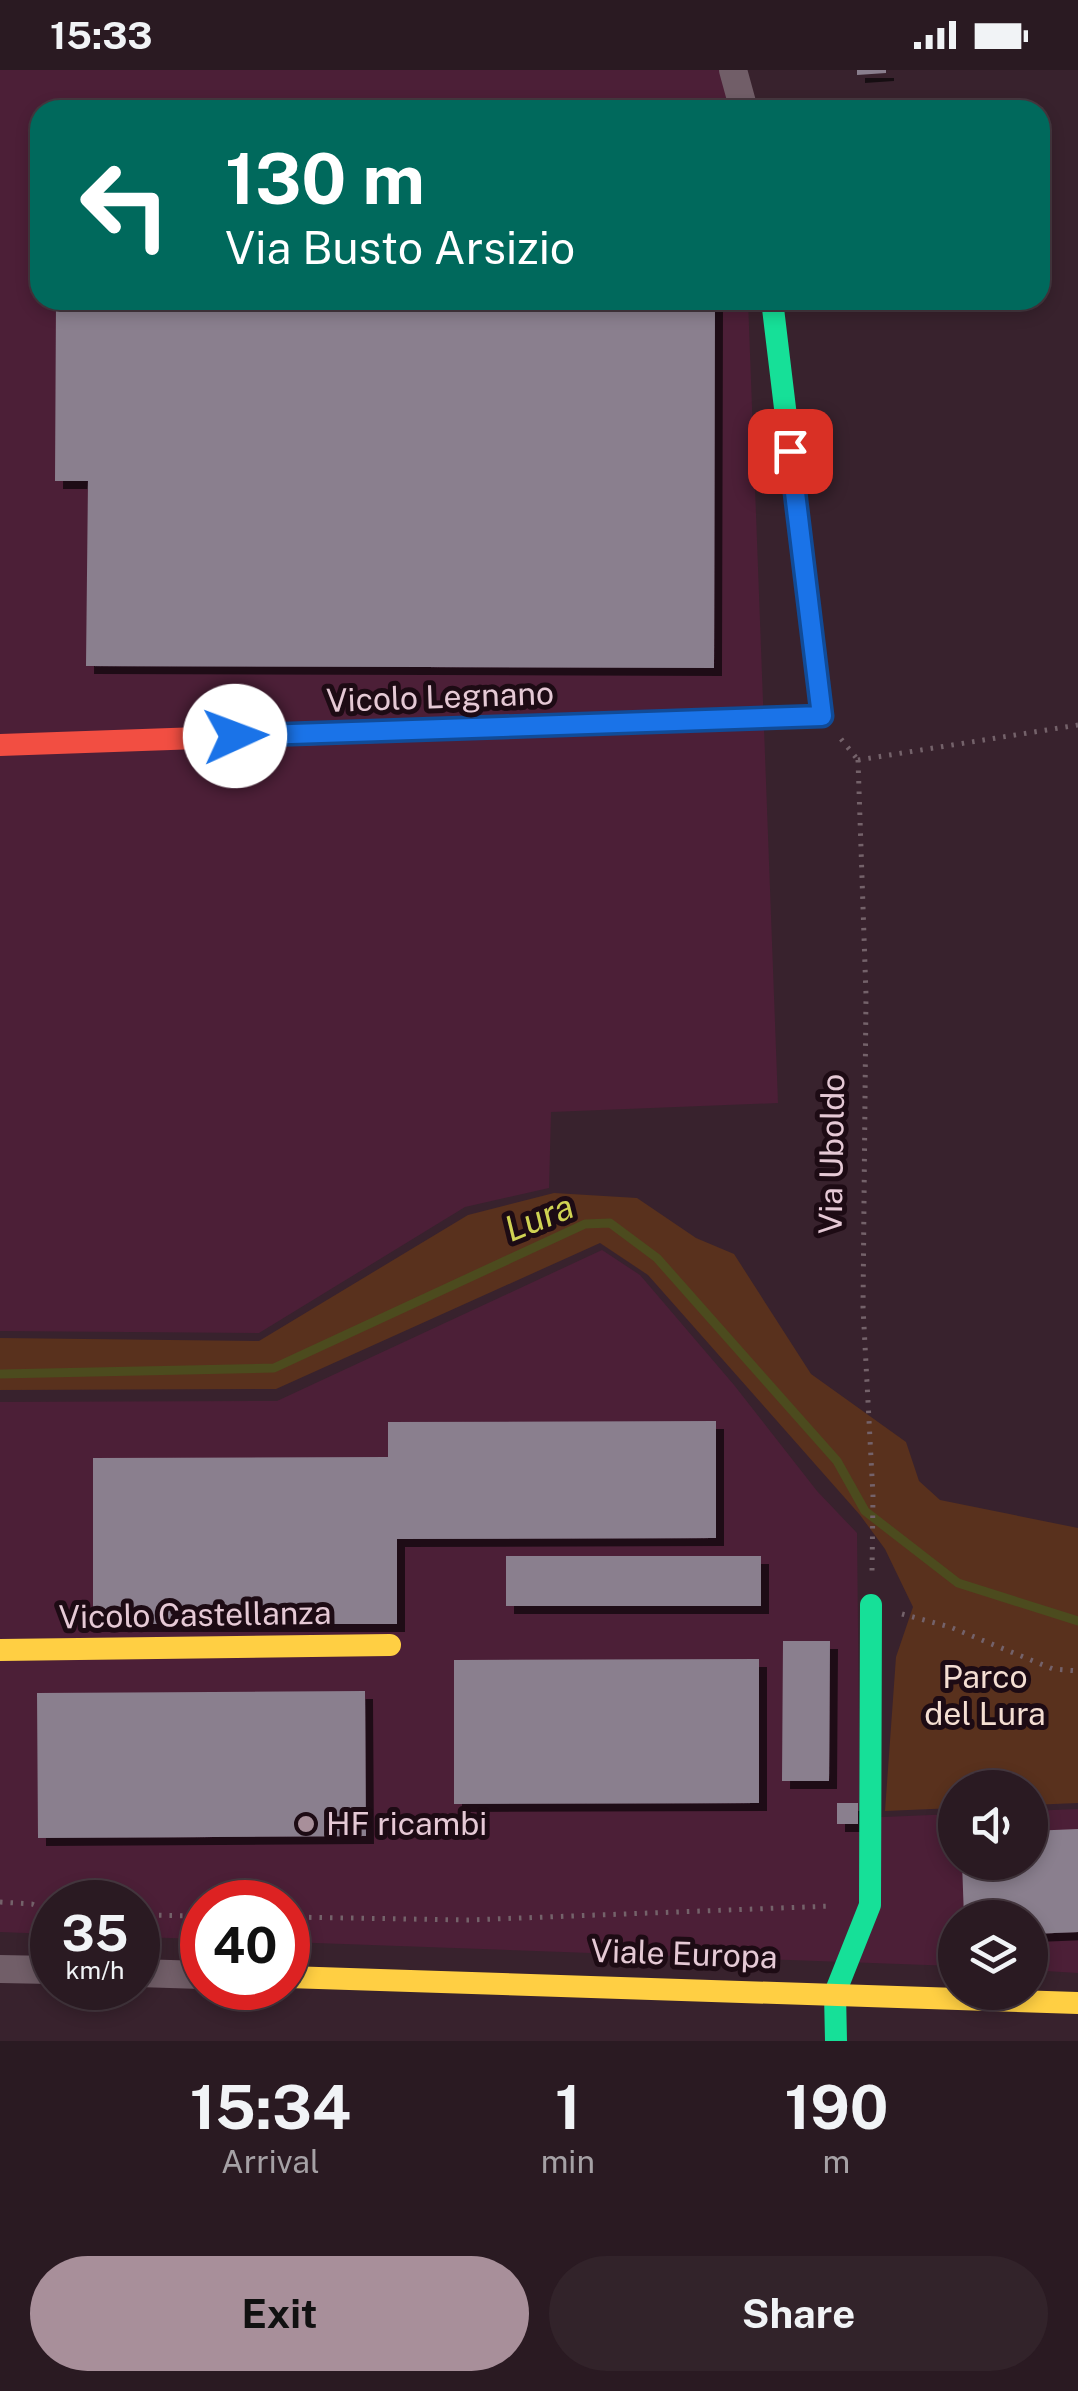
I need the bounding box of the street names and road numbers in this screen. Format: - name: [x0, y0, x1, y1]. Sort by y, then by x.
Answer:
- street label: Vicolo Legnano: [325, 674, 554, 719]
- street label: Via Uboldo: [812, 1073, 851, 1235]
- street label: Vicolo Castellanza: [58, 1594, 332, 1635]
- street label: Viale Europa: [590, 1932, 778, 1975]

